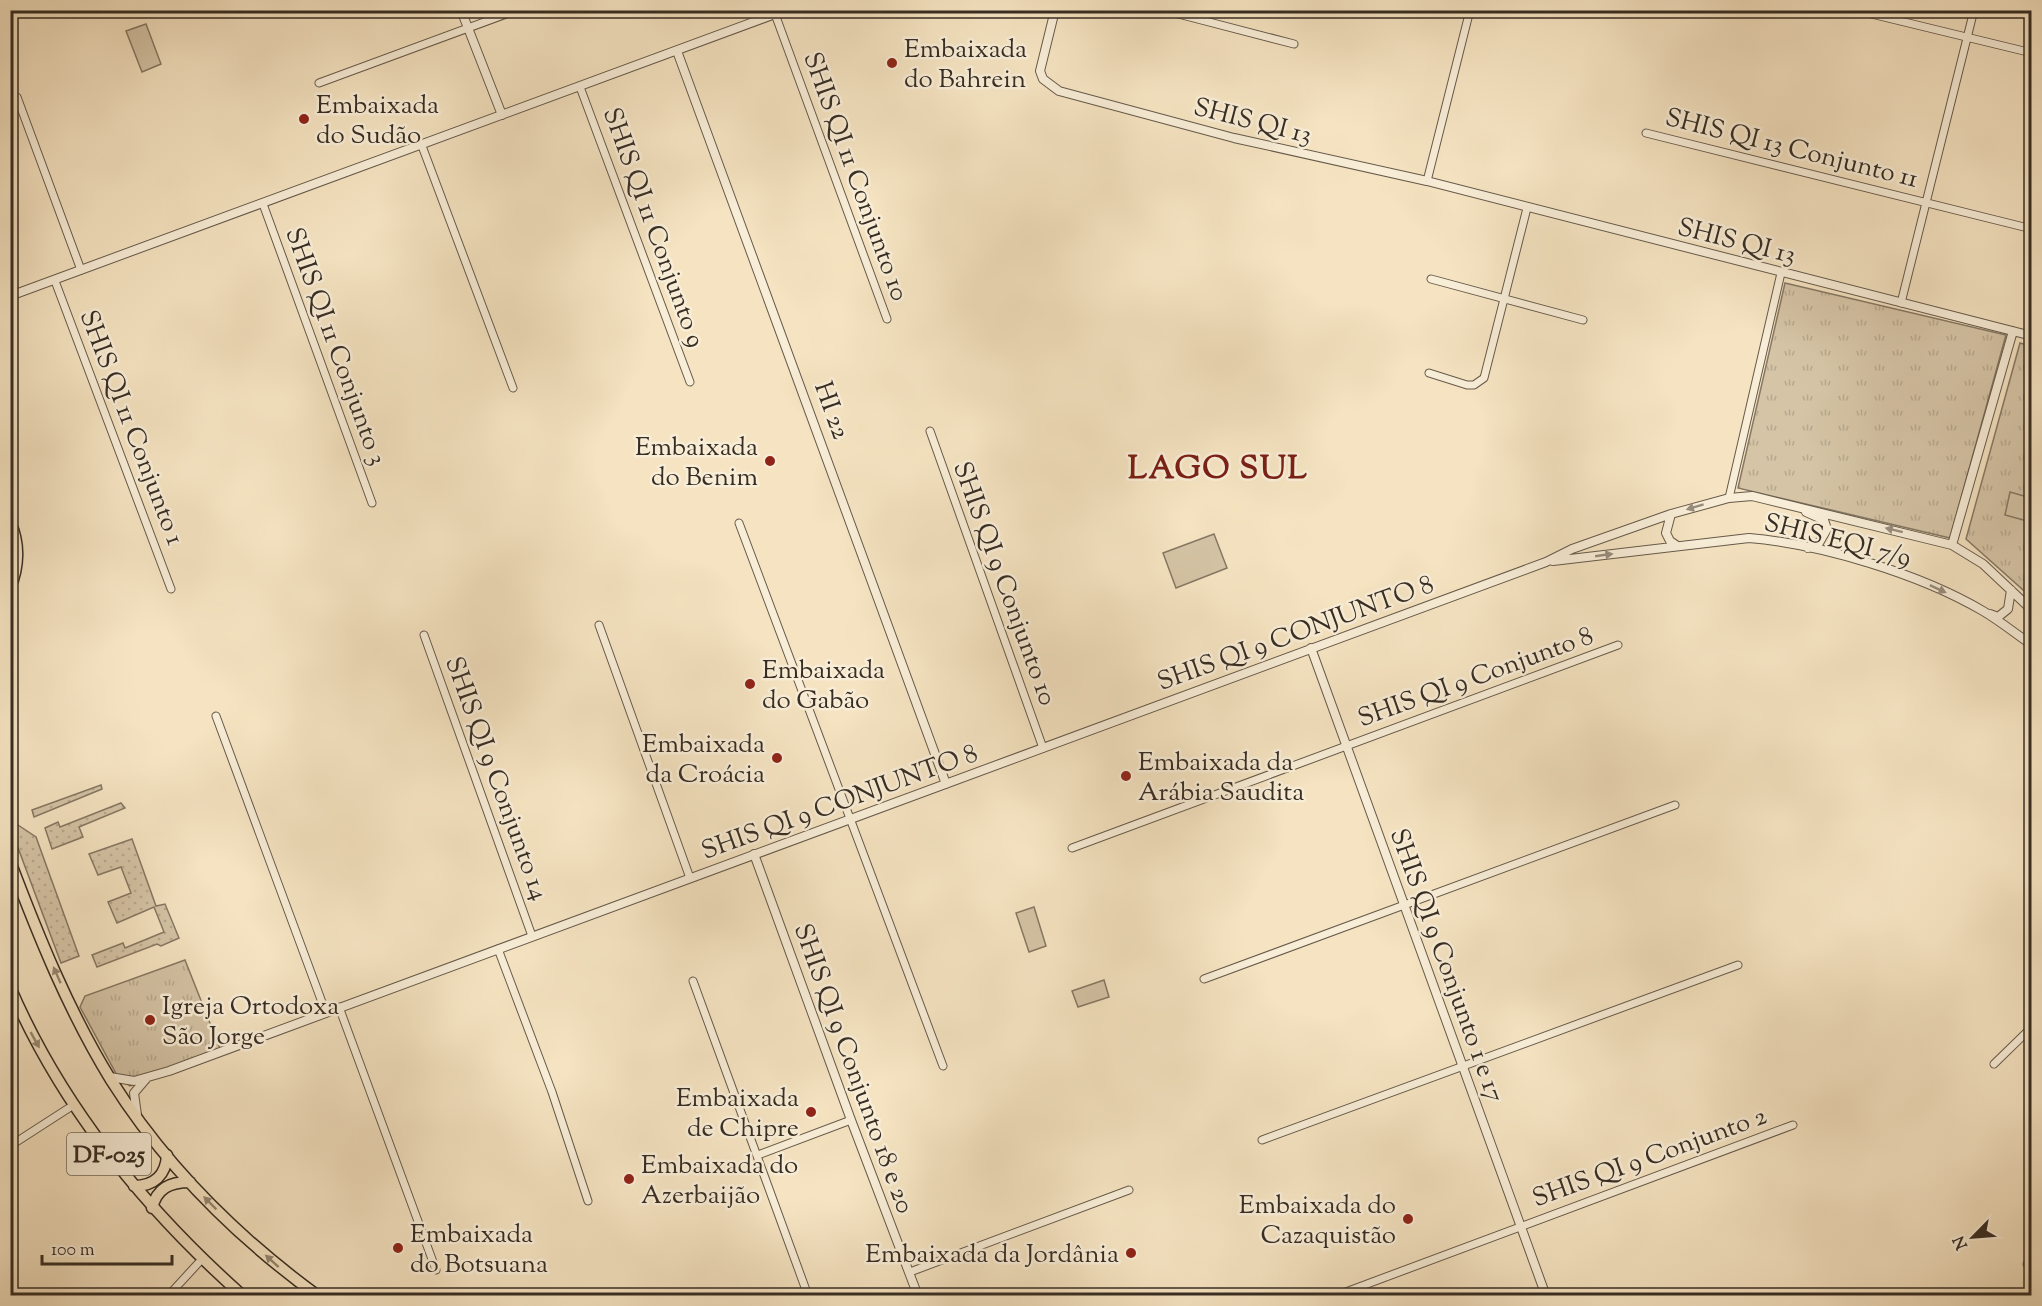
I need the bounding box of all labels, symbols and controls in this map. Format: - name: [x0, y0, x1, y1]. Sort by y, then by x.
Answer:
- place label: Embaixada do Bahrein: [904, 32, 1027, 99]
- street label: SHIS QI 11 Conjunto 10: [792, 47, 917, 306]
- marker: Embaixada do Bahrein: [885, 56, 899, 70]
- place label: Embaixada do Sudão: [316, 88, 439, 155]
- street label: SHIS QI 13: [1189, 90, 1316, 155]
- street label: SHIS QI 13 Conjunto 11: [1661, 100, 1922, 199]
- street label: SHIS QI 11 Conjunto 9: [592, 103, 713, 353]
- marker: Embaixada do Sudão: [297, 112, 311, 126]
- street label: SHIS QI 13: [1673, 210, 1800, 275]
- street label: SHIS QI 11 Conjunto 3: [274, 223, 395, 471]
- street label: SHIS QI 11 Conjunto 1: [69, 305, 193, 551]
- street label: HI 22: [803, 377, 858, 445]
- place label: Embaixada do Benim: [635, 430, 758, 497]
- district label: LAGO SUL: [1128, 447, 1308, 493]
- marker: Embaixada do Benim: [763, 454, 777, 468]
- street label: SHIS QI 9 Conjunto 10: [942, 457, 1065, 711]
- one-way arrow: [1686, 503, 1704, 512]
- street label: SHIS EQI 7/9: [1760, 505, 1915, 578]
- one-way arrow: [1885, 525, 1903, 535]
- one-way arrow: [1595, 551, 1614, 560]
- street label: SHIS QI 9 CONJUNTO 8: [1152, 567, 1439, 702]
- one-way arrow: [1929, 585, 1947, 595]
- street label: SHIS QI 9 Conjunto 8: [1353, 619, 1599, 738]
- street label: SHIS QI 9 Conjunto 14: [434, 652, 557, 906]
- place label: Embaixada do Gabão: [762, 653, 885, 720]
- marker: Embaixada do Gabão: [743, 677, 757, 691]
- place label: Embaixada da Croácia: [642, 727, 765, 794]
- street label: SHIS QI 9 CONJUNTO 8: [696, 736, 983, 871]
- place label: Embaixada da Arábia Saudita: [1138, 745, 1304, 812]
- marker: Embaixada da Croácia: [770, 751, 784, 765]
- marker: Embaixada da Arábia Saudita: [1119, 769, 1133, 783]
- street label: SHIS QI 9 Conjunto 1 e 17: [1379, 824, 1512, 1108]
- street label: SHIS QI 9 Conjunto 18 e 20: [783, 919, 922, 1219]
- one-way arrow: [53, 966, 62, 983]
- place label: Igreja Ortodoxa São Jorge: [162, 989, 339, 1056]
- marker: Igreja Ortodoxa São Jorge: [143, 1013, 157, 1027]
- one-way arrow: [30, 1032, 40, 1049]
- place label: Embaixada de Chipre: [676, 1081, 799, 1148]
- street label: SHIS QI 9 Conjunto 2: [1527, 1099, 1772, 1218]
- marker: Embaixada de Chipre: [804, 1105, 818, 1119]
- road number: DF-025: [67, 1133, 151, 1175]
- place label: Embaixada do Azerbaijão: [641, 1148, 798, 1215]
- marker: Embaixada do Azerbaijão: [622, 1172, 636, 1186]
- place label: Embaixada do Cazaquistão: [1239, 1188, 1396, 1255]
- one-way arrow: [204, 1196, 218, 1210]
- north arrow: [1943, 1207, 2003, 1267]
- marker: Embaixada do Cazaquistão: [1401, 1212, 1415, 1226]
- place label: Embaixada do Botsuana: [410, 1217, 548, 1284]
- scale bar: [42, 1228, 172, 1266]
- text: N: [1948, 1231, 1975, 1253]
- place label: Embaixada da Jordânia: [865, 1237, 1119, 1274]
- text: 100 m: [51, 1238, 95, 1264]
- marker: Embaixada do Botsuana: [391, 1241, 405, 1255]
- marker: Embaixada da Jordânia: [1124, 1246, 1138, 1260]
- one-way arrow: [265, 1254, 280, 1268]

